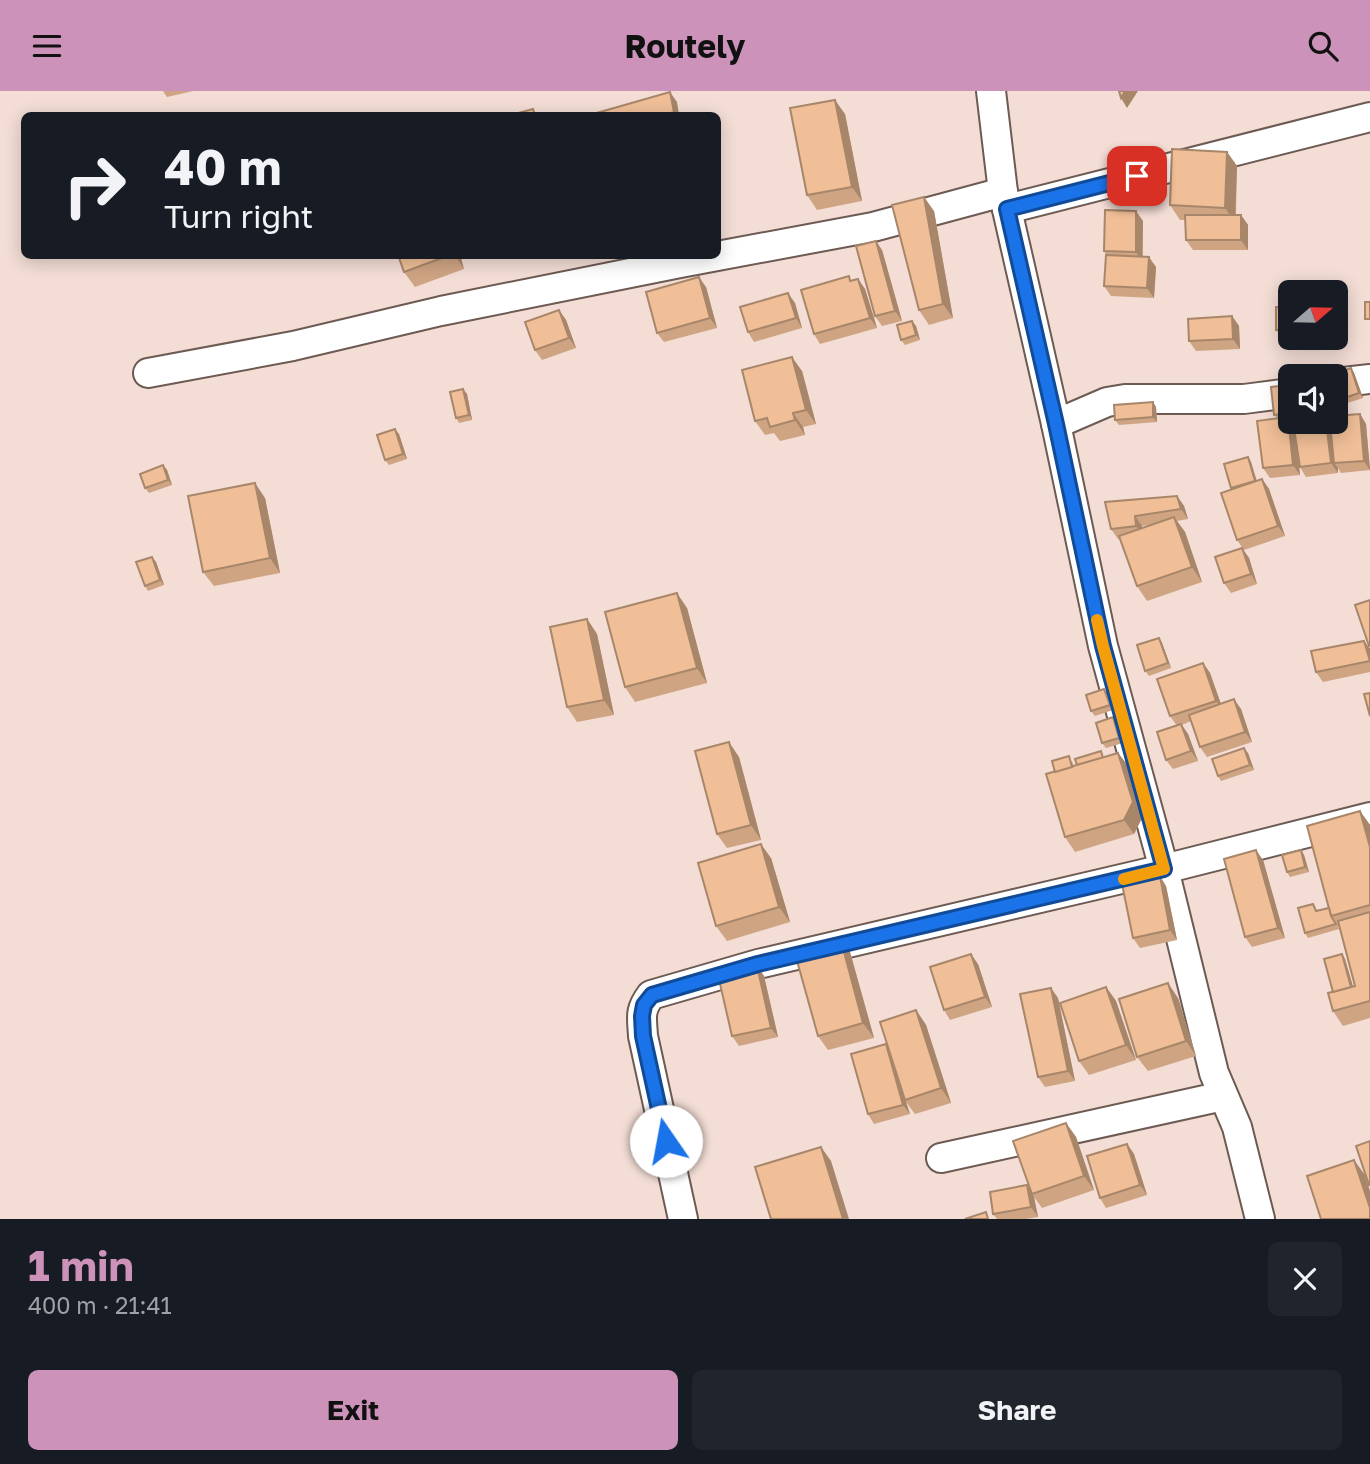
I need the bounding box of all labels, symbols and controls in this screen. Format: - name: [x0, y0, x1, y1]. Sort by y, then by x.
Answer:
- icon: menu: [28, 27, 66, 65]
- text: Routely: [625, 27, 745, 65]
- icon: search: [1304, 27, 1342, 65]
- text: 40 m: [164, 137, 282, 196]
- icon: right: [49, 140, 140, 231]
- pin: [1107, 146, 1167, 206]
- icon: arrive: [1118, 157, 1156, 195]
- text: Turn right: [164, 197, 313, 235]
- north arrow: [1278, 280, 1348, 350]
- map controls: [1278, 280, 1348, 434]
- button: sound: [1278, 364, 1348, 434]
- position arrow: [629, 1104, 703, 1178]
- text: 1 min: [28, 1240, 134, 1290]
- button: close: [1268, 1242, 1342, 1316]
- text: 400 m · 21:41: [28, 1291, 172, 1319]
- button: Exit: [28, 1370, 678, 1450]
- button: Share: [692, 1370, 1342, 1450]

